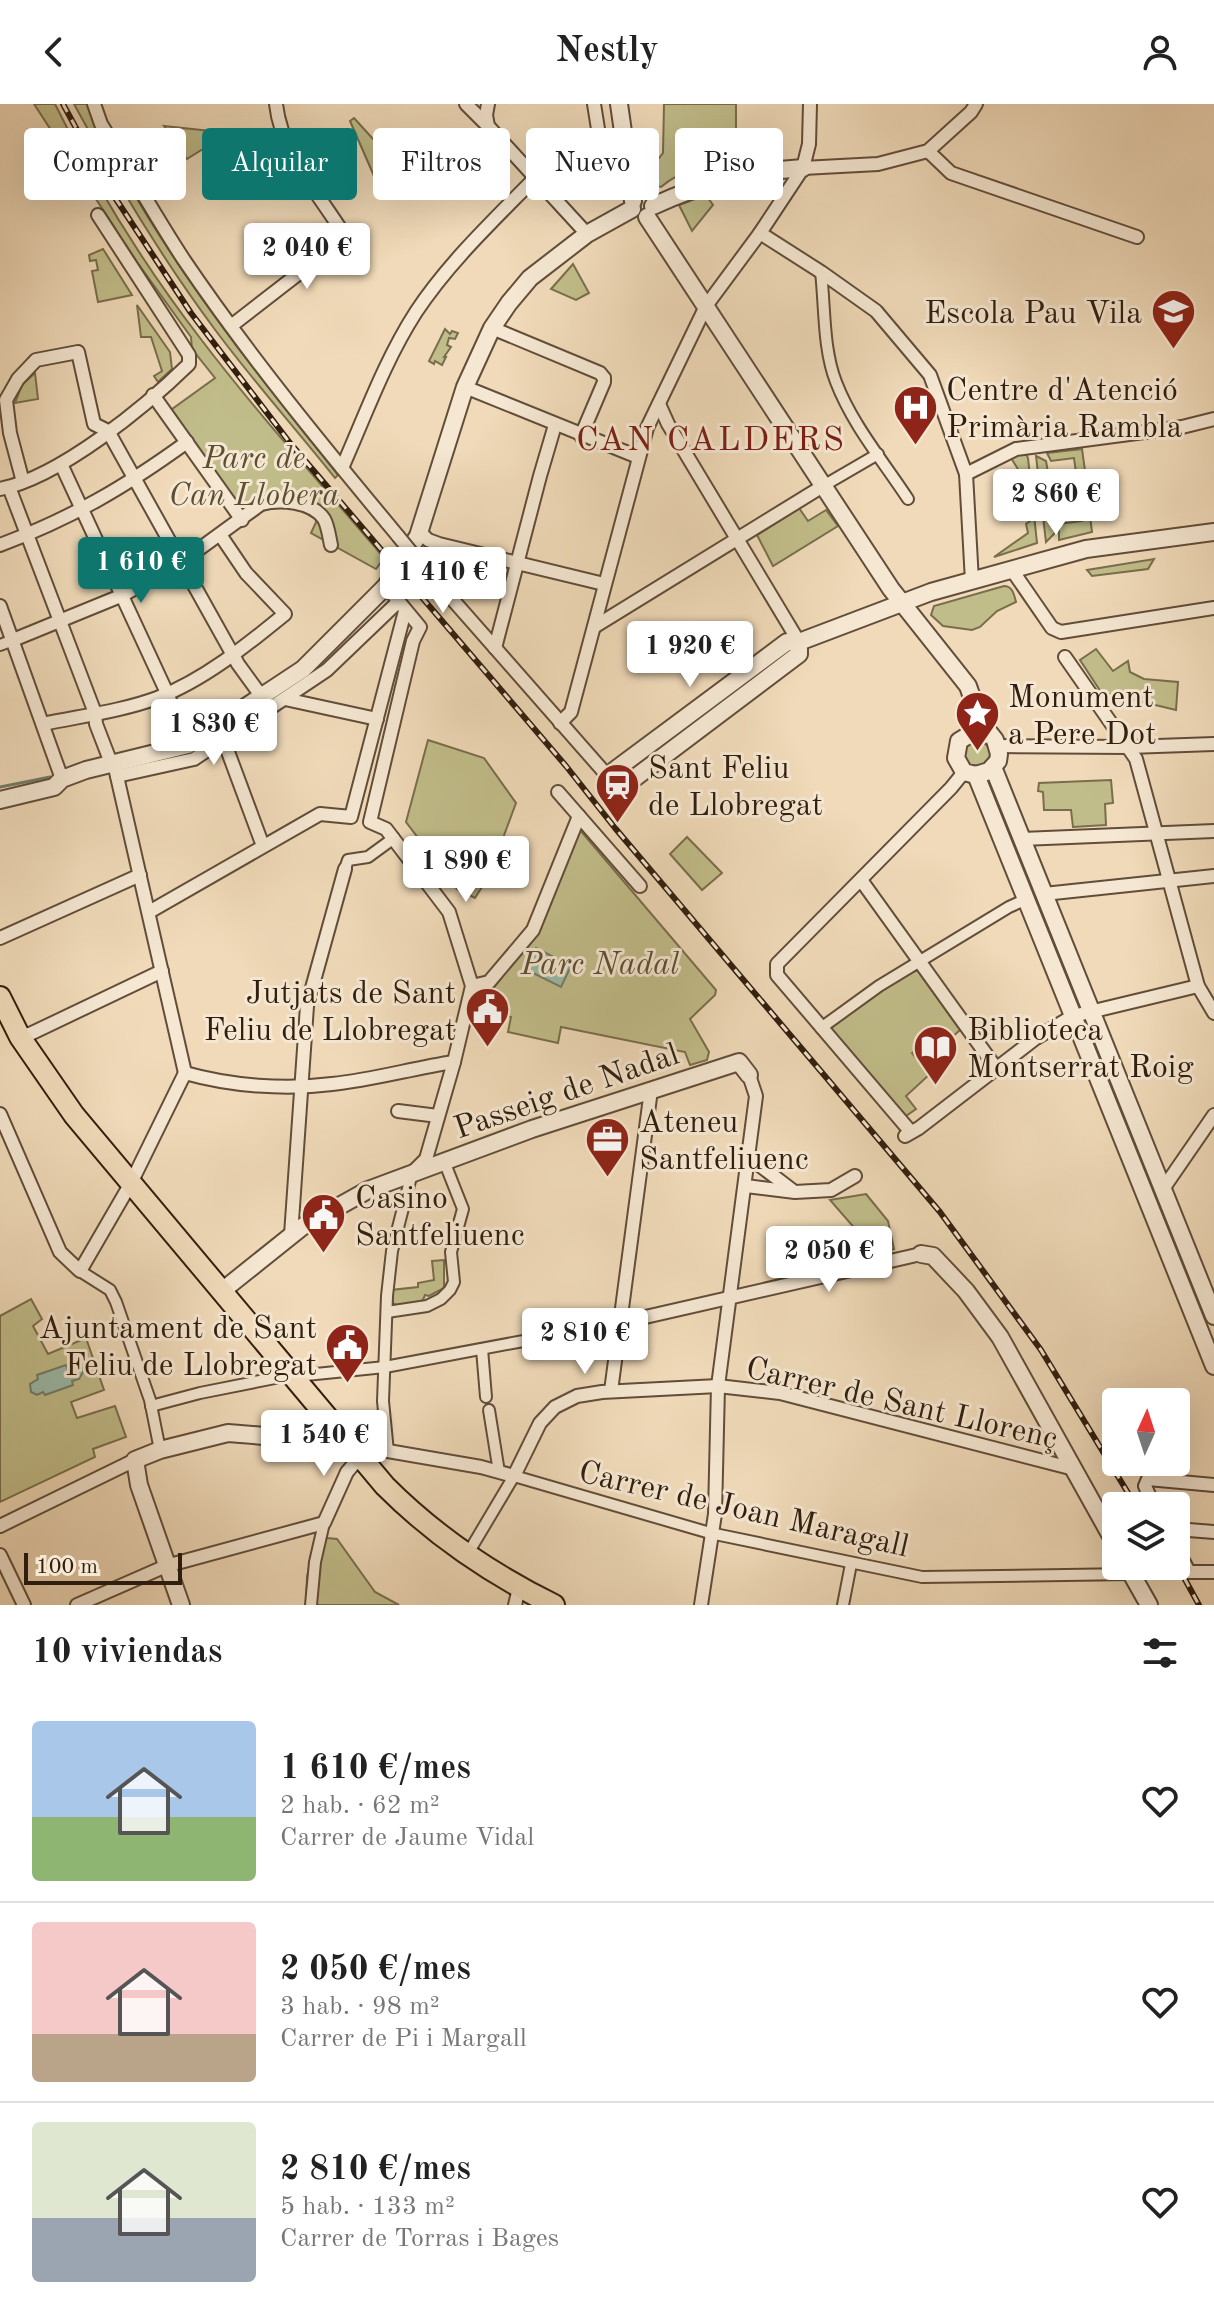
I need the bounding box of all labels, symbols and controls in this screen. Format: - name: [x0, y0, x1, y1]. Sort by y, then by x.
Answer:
- icon: back: [32, 30, 76, 74]
- icon: person: [1138, 30, 1182, 74]
- text: Nestly: [555, 34, 659, 70]
- chip: Comprar: [24, 128, 186, 200]
- chip: Alquilar: [202, 128, 357, 200]
- chip: Filtros: [373, 128, 510, 200]
- chip: Nuevo: [526, 128, 659, 200]
- chip: Piso: [675, 128, 783, 200]
- pin: 2 040 €: [233, 223, 381, 291]
- text: 2 040 €: [262, 236, 352, 262]
- school or university icon: Escola Pau Vila: [1149, 288, 1197, 351]
- place label: Escola Pau Vila: [924, 299, 1142, 331]
- place label: Centre d'Atenció Primària Rambla: [946, 376, 1182, 445]
- hospital icon: Centre d'Atenció Primària Rambla: [891, 383, 939, 446]
- district label: CAN CALDERS: [576, 424, 846, 458]
- park label: Parc de Can Llobera: [168, 444, 340, 513]
- pin: 2 860 €: [982, 469, 1130, 537]
- text: 2 860 €: [1011, 482, 1101, 508]
- pin: 1 610 €: [67, 537, 215, 605]
- pin: 1 410 €: [369, 547, 517, 615]
- text: 1 610 €: [96, 550, 186, 576]
- text: 1 410 €: [398, 560, 488, 586]
- pin: 1 920 €: [616, 621, 764, 689]
- text: 1 920 €: [645, 634, 735, 660]
- place label: Monument a Pere Dot: [1008, 683, 1156, 752]
- place icon: Monument a Pere Dot: [953, 690, 1001, 753]
- pin: 1 830 €: [140, 699, 288, 767]
- text: 1 830 €: [169, 712, 259, 738]
- place label: Sant Feliu de Llobregat: [648, 754, 823, 823]
- station icon: Sant Feliu de Llobregat: [593, 761, 641, 824]
- pin: 1 890 €: [392, 836, 540, 904]
- text: 1 890 €: [421, 849, 511, 875]
- park label: Parc Nadal: [520, 950, 680, 982]
- place label: Jutjats de Sant Feliu de Llobregat: [204, 979, 456, 1048]
- public building icon: Jutjats de Sant Feliu de Llobregat: [463, 986, 511, 1049]
- place label: Biblioteca Montserrat Roig: [967, 1016, 1194, 1085]
- library icon: Biblioteca Montserrat Roig: [912, 1023, 960, 1086]
- street label: Passeig de Nadal: [450, 1039, 684, 1146]
- place label: Ateneu Santfeliuenc: [639, 1108, 809, 1177]
- office icon: Ateneu Santfeliuenc: [584, 1115, 632, 1178]
- place label: Casino Santfeliuenc: [355, 1184, 525, 1253]
- public building icon: Casino Santfeliuenc: [300, 1191, 348, 1254]
- pin: 2 050 €: [755, 1226, 903, 1294]
- text: 2 050 €: [784, 1239, 874, 1265]
- pin: 2 810 €: [511, 1308, 659, 1376]
- place label: Ajuntament de Sant Feliu de Llobregat: [39, 1314, 317, 1383]
- public building icon: Ajuntament de Sant Feliu de Llobregat: [324, 1321, 372, 1384]
- text: 2 810 €: [540, 1321, 630, 1347]
- street label: Carrer de Sant Llorenç: [742, 1353, 1060, 1456]
- north arrow: [1102, 1388, 1190, 1476]
- map controls: [1102, 1388, 1190, 1580]
- pin: 1 540 €: [250, 1410, 398, 1478]
- text: 1 540 €: [279, 1423, 369, 1449]
- street label: Carrer de Joan Maragall: [575, 1457, 911, 1565]
- button: layers: [1102, 1492, 1190, 1580]
- scale bar: [24, 1549, 182, 1585]
- text: 100 m: [36, 1556, 98, 1578]
- icon: filters: [1138, 1631, 1182, 1675]
- text: 10 viviendas: [32, 1636, 222, 1670]
- text: 1 610 €/mes: [280, 1752, 471, 1786]
- icon: home: [96, 1753, 192, 1849]
- icon: heart: [1138, 1779, 1182, 1823]
- text: 2 hab. · 62 m²: [280, 1793, 440, 1819]
- text: Carrer de Jaume Vidal: [280, 1825, 534, 1851]
- text: 2 050 €/mes: [280, 1953, 471, 1987]
- icon: home: [96, 1954, 192, 2050]
- icon: heart: [1138, 1980, 1182, 2024]
- text: 3 hab. · 98 m²: [280, 1994, 440, 2020]
- text: Carrer de Pi i Margall: [280, 2026, 527, 2052]
- text: 2 810 €/mes: [280, 2153, 471, 2187]
- icon: home: [96, 2154, 192, 2250]
- icon: heart: [1138, 2180, 1182, 2224]
- text: 5 hab. · 133 m²: [280, 2194, 455, 2220]
- text: Carrer de Torras i Bages: [280, 2226, 559, 2252]

